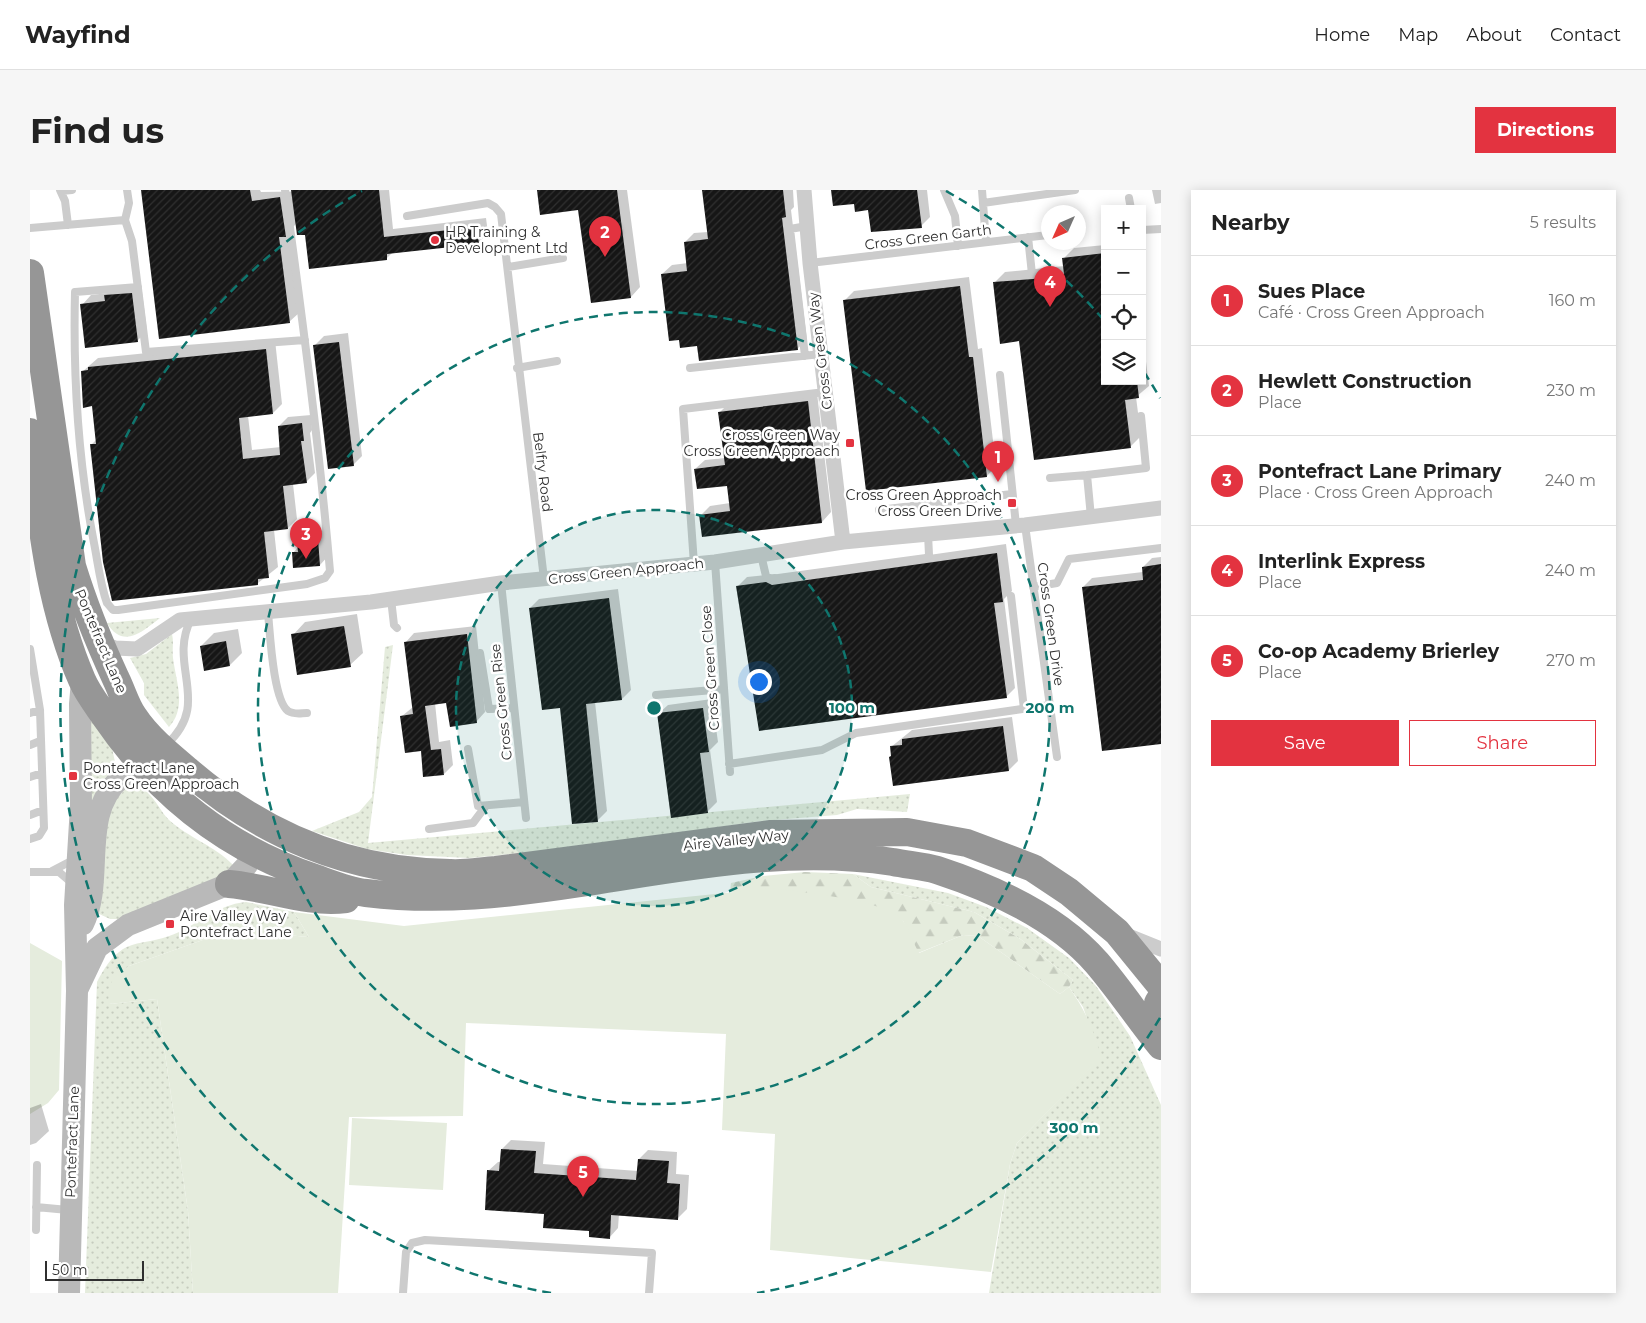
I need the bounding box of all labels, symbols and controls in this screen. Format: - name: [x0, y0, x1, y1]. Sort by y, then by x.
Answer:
- text: Wayfind: [25, 20, 131, 49]
- text: Home: [1314, 24, 1370, 46]
- text: Map: [1398, 24, 1438, 46]
- text: About: [1466, 24, 1522, 46]
- text: Contact: [1550, 24, 1621, 46]
- button: Directions: [1475, 107, 1616, 153]
- text: Find us: [30, 109, 164, 152]
- north arrow: [1041, 205, 1086, 250]
- map controls: [1101, 205, 1146, 385]
- button: +: [1101, 205, 1146, 250]
- text: Nearby: [1211, 210, 1290, 235]
- text: 5 results: [1530, 213, 1596, 232]
- pin: 2: [589, 216, 621, 257]
- street label: Cross Green Garth: [863, 220, 993, 254]
- place label: HR Training & Development Ltd: [445, 223, 568, 257]
- marker: HR Training & Development Ltd: [429, 234, 441, 246]
- button: −: [1101, 250, 1146, 295]
- pin: 4: [1034, 266, 1066, 307]
- text: Sues Place: [1258, 280, 1365, 303]
- street label: Cross Green Way: [804, 291, 836, 411]
- text: 1: [1224, 291, 1230, 310]
- text: 160 m: [1549, 291, 1596, 310]
- button: locate: [1101, 295, 1146, 340]
- text: Café · Cross Green Approach: [1258, 303, 1485, 322]
- button: layers: [1101, 340, 1146, 385]
- text: Hewlett Construction: [1258, 370, 1472, 393]
- text: 2: [1222, 381, 1232, 400]
- text: 230 m: [1546, 381, 1596, 400]
- text: Place: [1258, 393, 1302, 412]
- place label: Cross Green Way Cross Green Approach: [684, 426, 840, 460]
- street label: Belfry Road: [529, 431, 557, 513]
- marker: Cross Green Way Cross Green Approach: [844, 437, 856, 449]
- pin: 1: [982, 441, 1014, 482]
- text: Pontefract Lane Primary: [1258, 460, 1501, 483]
- text: 3: [1222, 471, 1232, 490]
- text: 240 m: [1545, 471, 1596, 490]
- text: Place · Cross Green Approach: [1258, 483, 1493, 502]
- place label: Cross Green Approach Cross Green Drive: [846, 486, 1002, 520]
- marker: Cross Green Approach Cross Green Drive: [1006, 497, 1018, 509]
- pin: 3: [290, 518, 322, 559]
- text: Interlink Express: [1258, 550, 1425, 573]
- street label: Cross Green Approach: [547, 554, 705, 588]
- street label: Cross Green Drive: [1033, 561, 1069, 687]
- text: 4: [1221, 561, 1233, 580]
- text: 240 m: [1545, 561, 1596, 580]
- text: Place: [1258, 573, 1302, 592]
- street label: Pontefract Lane: [71, 586, 131, 696]
- street label: Cross Green Close: [697, 605, 723, 731]
- text: Co-op Academy Brierley: [1258, 640, 1499, 663]
- street label: Cross Green Rise: [486, 643, 516, 761]
- text: 5: [1222, 651, 1232, 670]
- text: 270 m: [1546, 651, 1596, 670]
- text: Place: [1258, 663, 1302, 682]
- your location: [746, 669, 772, 695]
- text: 100 m: [829, 698, 875, 717]
- text: 200 m: [1025, 698, 1075, 717]
- centre of rings: [645, 699, 663, 717]
- button: Save: [1211, 720, 1399, 766]
- button: Share: [1409, 720, 1596, 766]
- place label: Pontefract Lane Cross Green Approach: [83, 759, 239, 793]
- marker: Pontefract Lane Cross Green Approach: [67, 770, 79, 782]
- street label: Aire Valley Way: [682, 825, 790, 854]
- place label: Aire Valley Way Pontefract Lane: [180, 907, 292, 941]
- marker: Aire Valley Way Pontefract Lane: [164, 918, 176, 930]
- street label: Pontefract Lane: [61, 1086, 83, 1198]
- text: 300 m: [1048, 1118, 1099, 1137]
- pin: 5: [567, 1156, 599, 1197]
- scale bar: [45, 1258, 144, 1281]
- text: 50 m: [52, 1261, 88, 1279]

